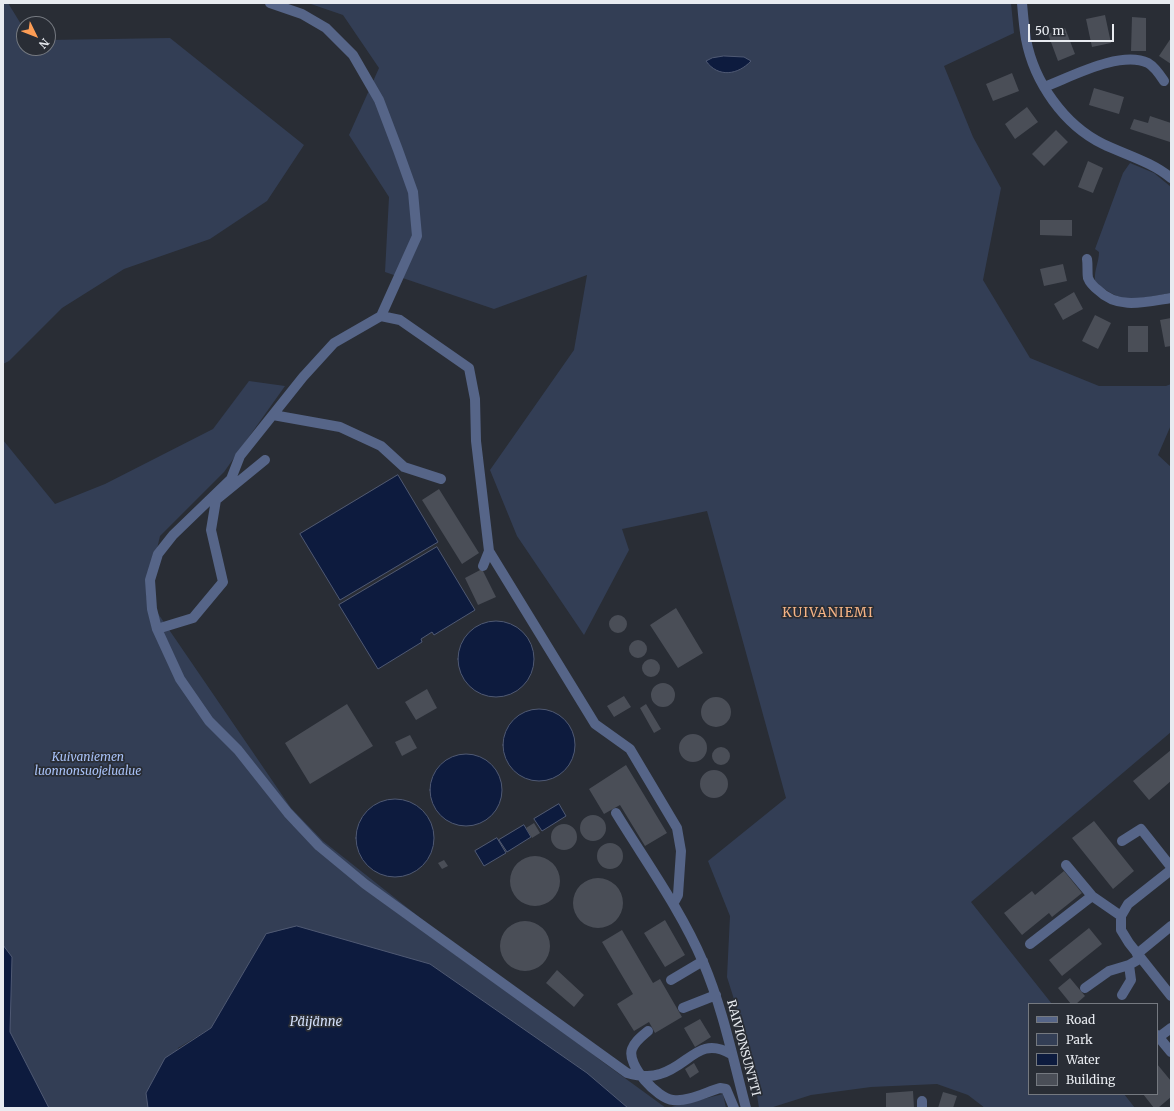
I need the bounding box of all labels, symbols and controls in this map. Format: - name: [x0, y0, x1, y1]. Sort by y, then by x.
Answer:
- north arrow: [16, 16, 56, 56]
- scale bar: [1030, 16, 1116, 42]
- text: 50 m: [1035, 23, 1064, 38]
- text: N: [36, 36, 52, 51]
- district label: KUIVANIEMI: [782, 605, 874, 621]
- park label: Kuivaniemen luonnonsuojelualue: [35, 751, 141, 779]
- street label: RAIVIONSUNTTI: [723, 998, 763, 1098]
- legend: [1028, 1003, 1158, 1095]
- text: Road: [1066, 1012, 1095, 1027]
- water label: Päijänne: [290, 1014, 342, 1030]
- text: Park: [1066, 1032, 1093, 1047]
- text: Water: [1066, 1052, 1100, 1067]
- text: Building: [1066, 1072, 1115, 1087]

